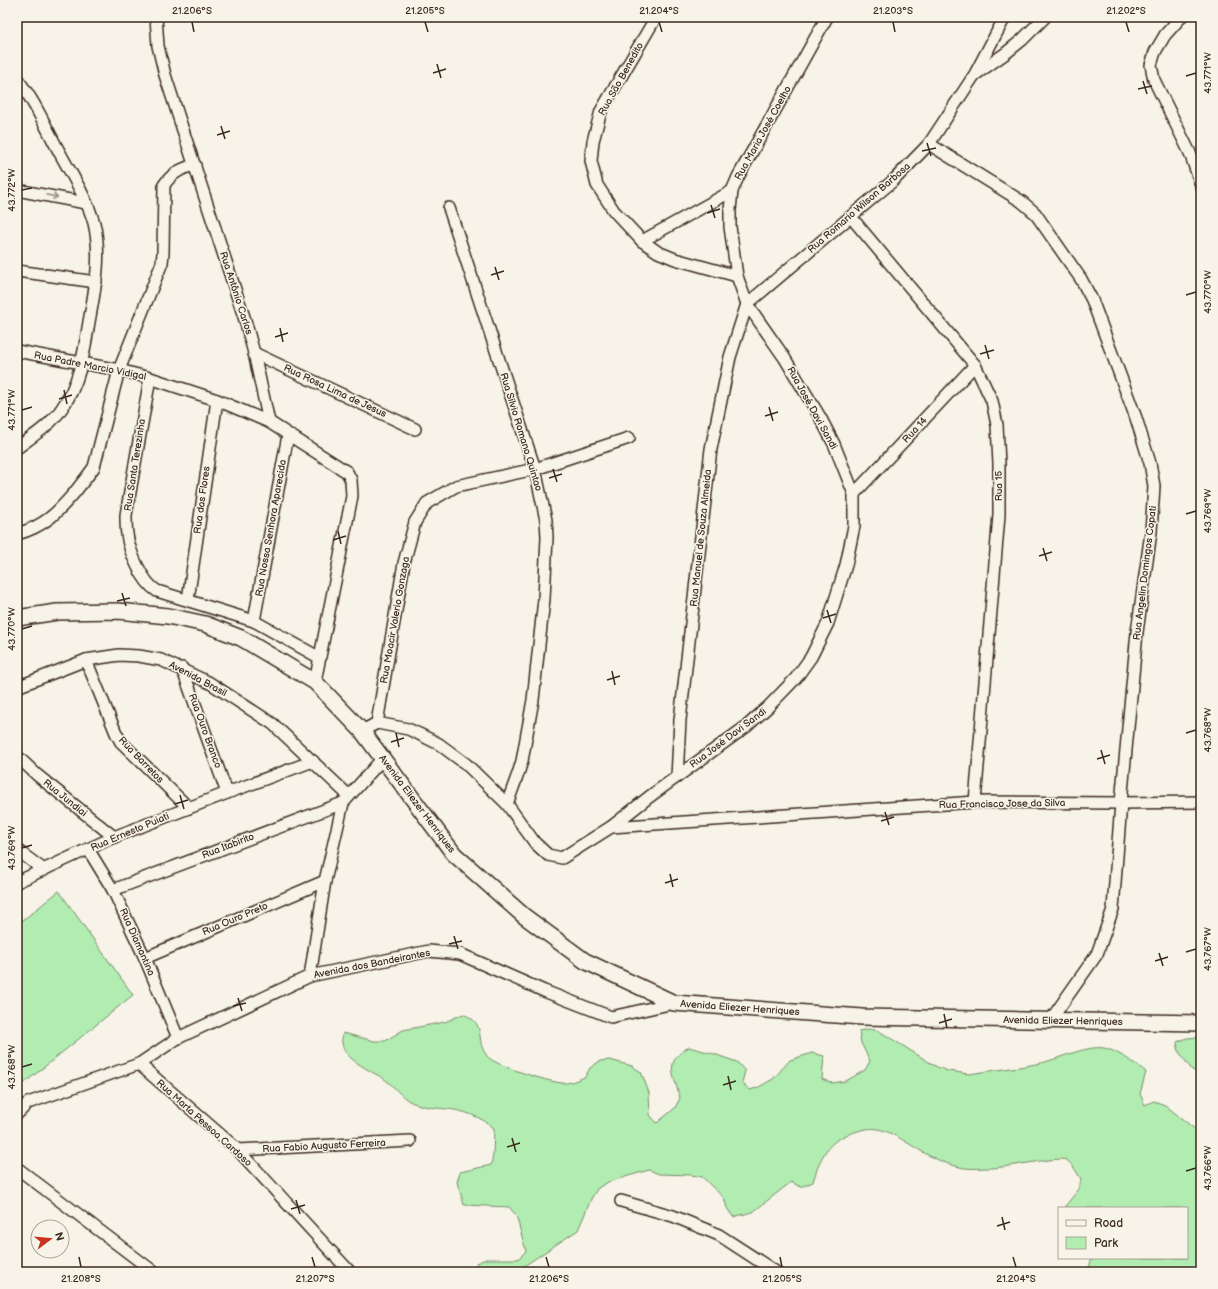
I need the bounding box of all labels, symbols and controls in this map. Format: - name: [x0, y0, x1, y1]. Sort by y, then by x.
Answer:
- text: 21.206°S: [172, 5, 212, 17]
- text: 21.205°S: [405, 5, 445, 17]
- text: 21.204°S: [639, 5, 679, 17]
- text: 21.203°S: [873, 5, 913, 17]
- text: 21.202°S: [1106, 5, 1146, 17]
- street label: Rua São Benedito: [596, 40, 646, 118]
- text: 43.771°W: [1202, 52, 1214, 94]
- street label: Rua Maria José Coelho: [732, 84, 794, 182]
- street label: Rua Romario Wilson Barbosa: [805, 160, 913, 256]
- text: 43.772°W: [6, 168, 18, 212]
- one-way arrow: [45, 193, 58, 201]
- street label: Rua Antônio Carlos: [217, 250, 255, 336]
- text: 43.770°W: [1202, 270, 1214, 314]
- street label: Rua Padre Marcio Vidigal: [33, 349, 147, 383]
- street label: Rua Rosa Lima de Jesus: [282, 362, 388, 420]
- street label: Rua José Davi Sandi: [784, 365, 840, 451]
- street label: Rua Silvio Romano Quintao: [497, 371, 545, 493]
- text: 43.771°W: [6, 389, 18, 431]
- street label: Rua 14: [900, 415, 930, 445]
- street label: Rua Santa Terezinha: [122, 418, 148, 512]
- street label: Rua Nossa Senhora Aparecida: [253, 458, 289, 597]
- street label: Rua das Flores: [191, 465, 213, 535]
- street label: Rua Manuel de Souza Almeida: [688, 468, 714, 607]
- street label: Rua 15: [993, 470, 1005, 501]
- text: 43.769°W: [1202, 489, 1214, 533]
- street label: Rua Angelin Domingos Copati: [1131, 505, 1159, 641]
- street label: Rua Moacir Valerio Gonzaga: [378, 555, 412, 684]
- text: 43.770°W: [6, 607, 18, 651]
- street label: Avenida Brasil: [167, 659, 229, 699]
- street label: Rua Ouro Branco: [186, 692, 224, 770]
- street label: Rua José Davi Sandi: [687, 705, 769, 771]
- text: 43.768°W: [1202, 708, 1214, 752]
- street label: Rua Barretos: [116, 734, 166, 786]
- street label: Avenida Eliezer Henriques: [376, 753, 458, 855]
- street label: Rua Jundiai: [41, 777, 89, 819]
- street label: Rua Francisco Jose da Silva: [939, 797, 1066, 811]
- street label: Rua Ernesto Puiati: [89, 810, 171, 854]
- text: 43.769°W: [6, 826, 18, 870]
- street label: Rua Itabirito: [200, 830, 256, 861]
- street label: Rua Ouro Preto: [200, 900, 270, 938]
- street label: Rua Diamantina: [117, 906, 157, 978]
- text: 43.767°W: [1202, 927, 1214, 971]
- street label: Avenida dos Bandeirantes: [313, 947, 431, 981]
- street label: Avenida Eliezer Henriques: [680, 998, 800, 1018]
- street label: Avenida Eliezer Henriques: [1003, 1014, 1123, 1028]
- text: 43.768°W: [6, 1045, 18, 1089]
- street label: Rua Marta Pessoa Cardoso: [154, 1077, 254, 1169]
- street label: Rua Fabio Augusto Ferreira: [262, 1137, 386, 1155]
- text: 43.766°W: [1202, 1146, 1214, 1190]
- legend: [1058, 1207, 1188, 1259]
- text: Road: [1094, 1216, 1123, 1231]
- north arrow: [30, 1219, 70, 1259]
- text: N: [52, 1231, 67, 1242]
- text: Park: [1094, 1236, 1118, 1251]
- text: 21.208°S: [61, 1273, 101, 1285]
- text: 21.207°S: [296, 1273, 334, 1285]
- text: 21.206°S: [529, 1273, 569, 1285]
- text: 21.205°S: [762, 1273, 802, 1285]
- text: 21.204°S: [996, 1273, 1036, 1285]

